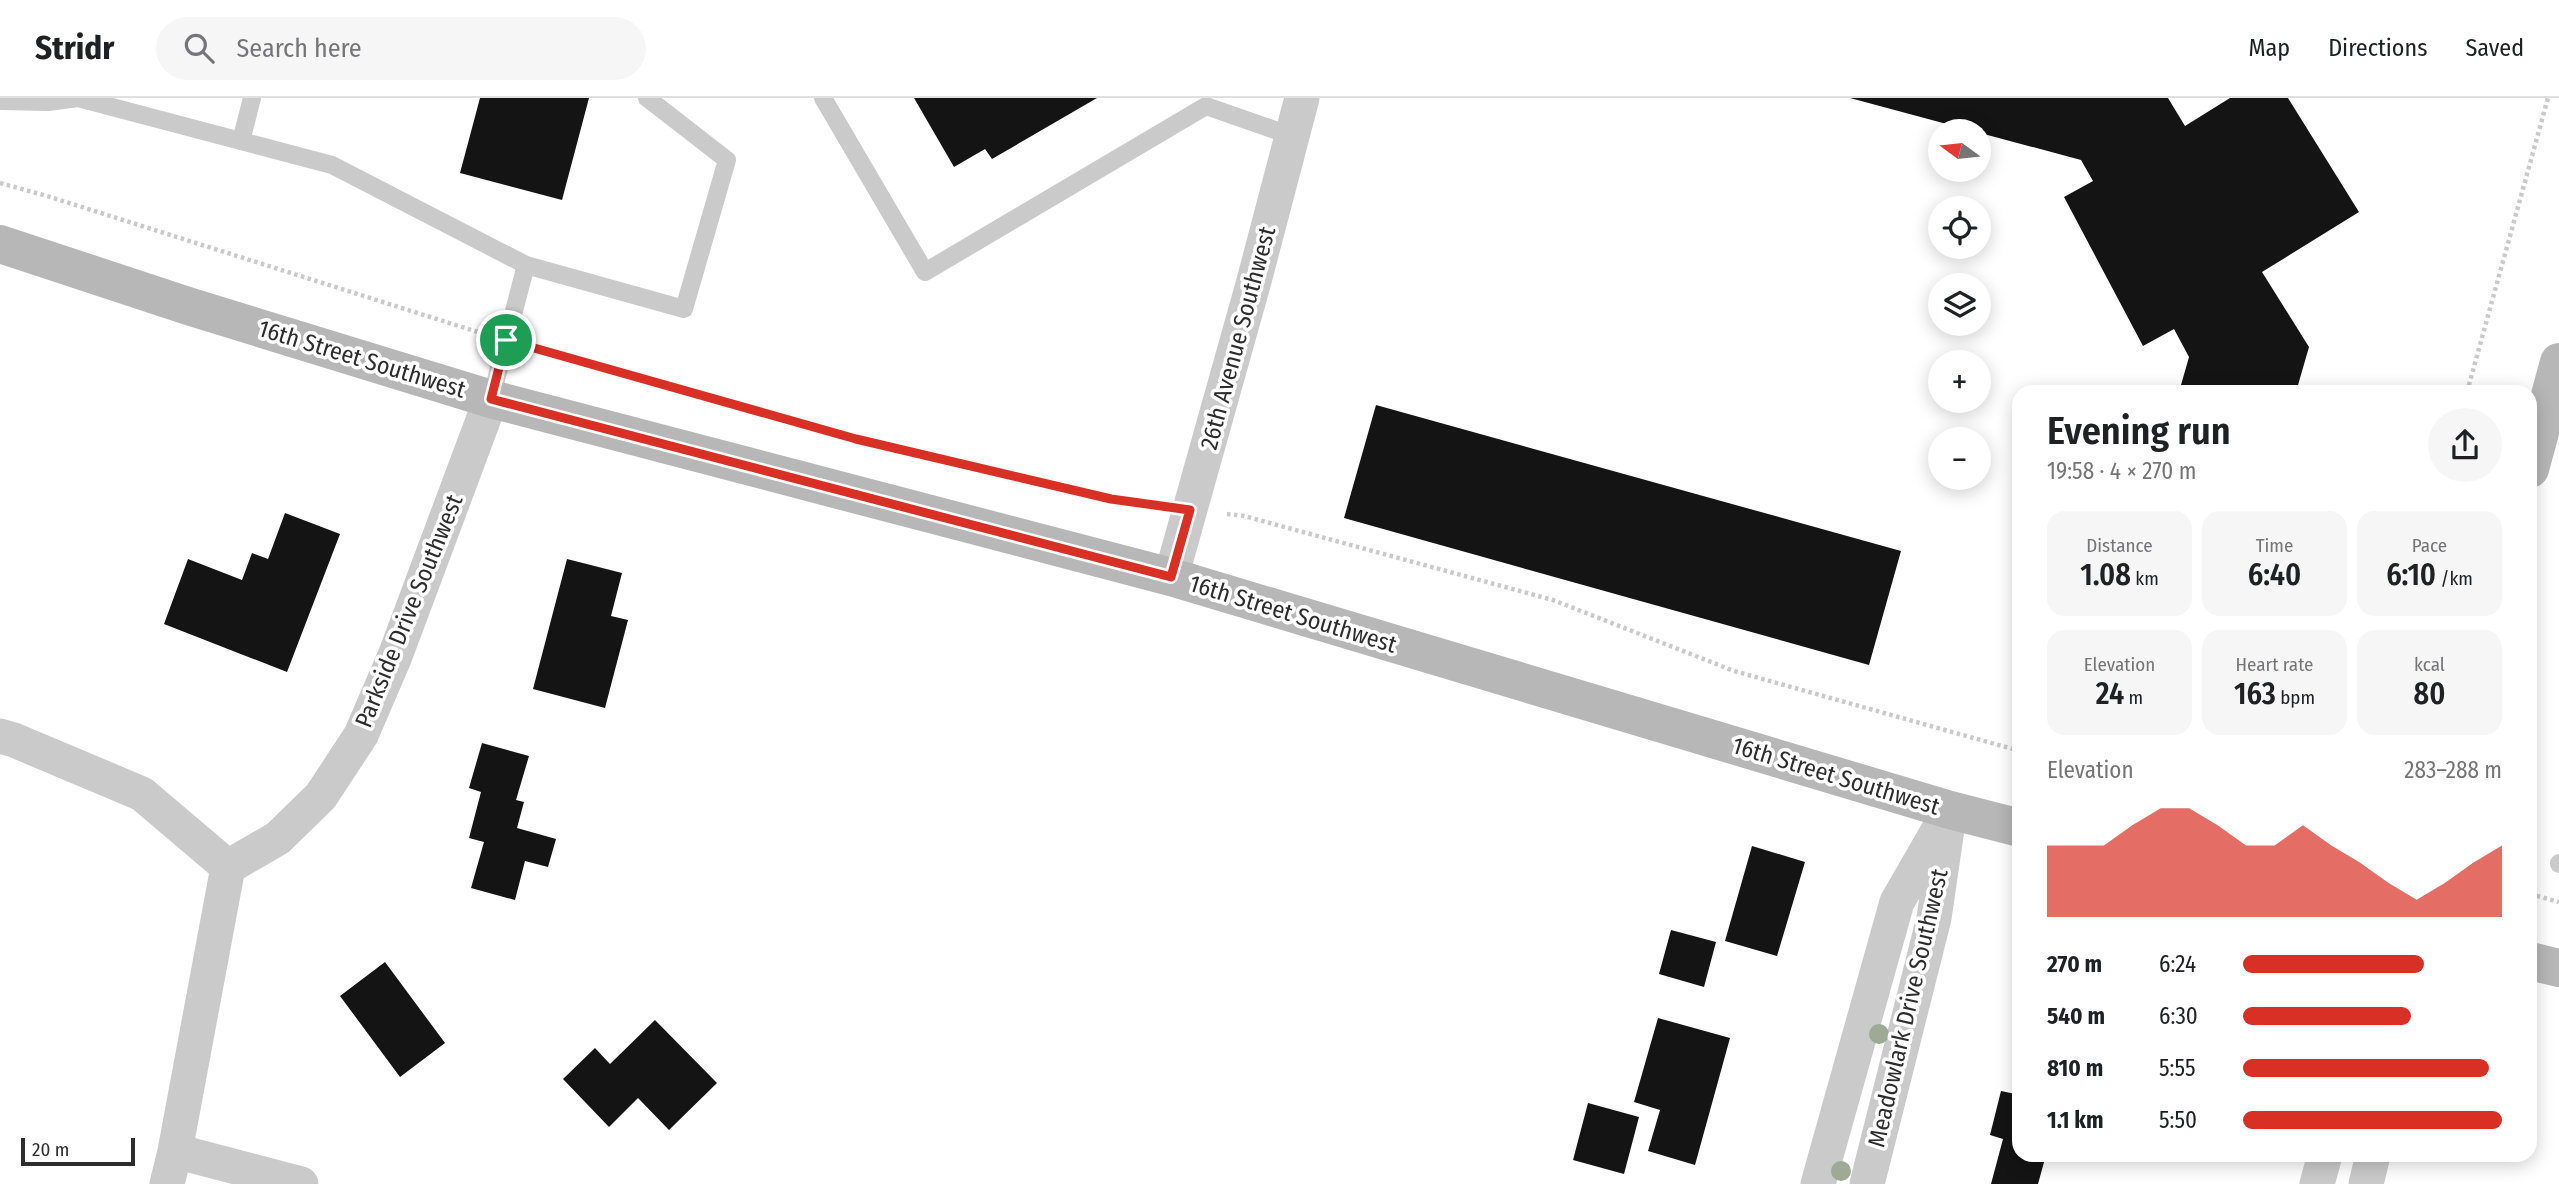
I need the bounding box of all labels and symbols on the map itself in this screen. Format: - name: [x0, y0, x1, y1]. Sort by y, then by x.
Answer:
- north arrow: [1928, 119, 1992, 182]
- street label: 26th Avenue Southwest: [1195, 223, 1281, 453]
- pin: [476, 310, 536, 370]
- street label: 16th Street Southwest: [255, 314, 469, 404]
- street label: Parkside Drive Southwest: [349, 490, 469, 732]
- street label: 16th Street Southwest: [1186, 569, 1400, 659]
- street label: 16th Street Southwest: [1729, 731, 1943, 821]
- street label: Meadowlark Drive Southwest: [1862, 866, 1954, 1150]
- scale bar: [21, 1135, 135, 1167]

